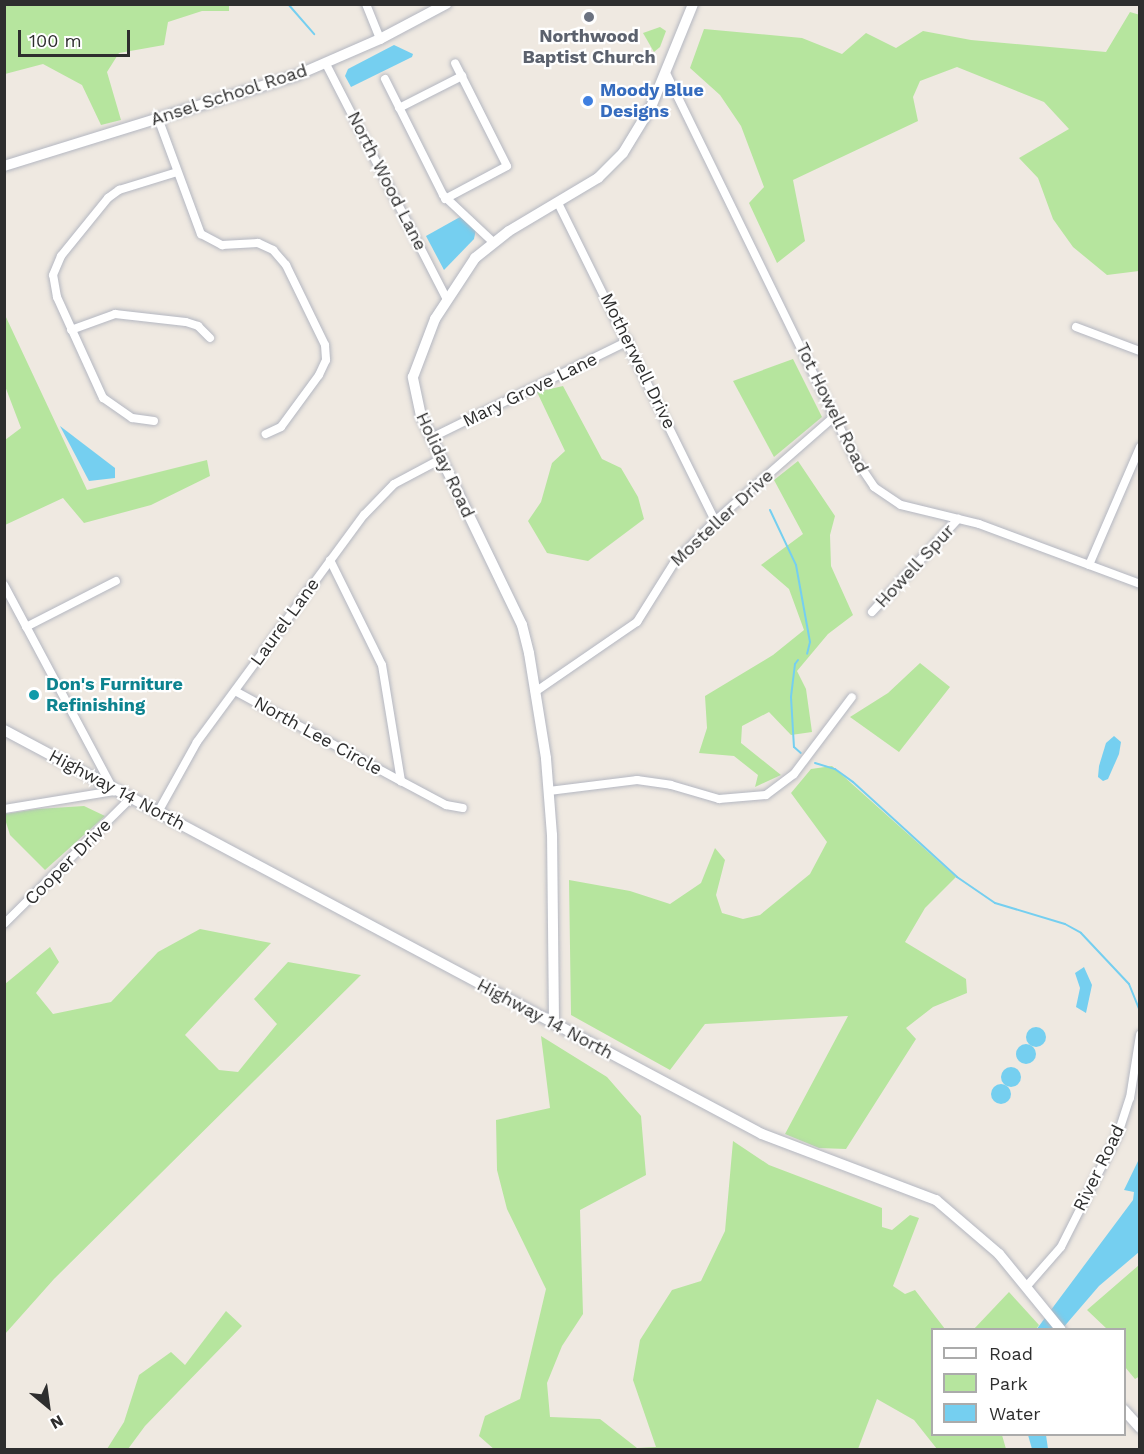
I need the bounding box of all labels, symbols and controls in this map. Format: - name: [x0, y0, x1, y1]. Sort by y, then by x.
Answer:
- marker: Northwood Baptist Church: [582, 10, 596, 24]
- scale bar: [21, 18, 134, 56]
- place label: Northwood Baptist Church: [522, 26, 656, 68]
- text: 100 m: [29, 30, 82, 51]
- street label: Ansel School Road: [147, 59, 311, 131]
- place label: Moody Blue Designs: [600, 80, 704, 122]
- marker: Moody Blue Designs: [581, 94, 595, 108]
- street label: North Wood Lane: [342, 108, 432, 254]
- street label: Motherwell Drive: [596, 289, 680, 433]
- street label: Tot Howell Road: [791, 339, 873, 477]
- street label: Mary Grove Lane: [459, 348, 601, 432]
- street label: Holiday Road: [411, 409, 479, 521]
- street label: Mosteller Drive: [666, 465, 778, 571]
- street label: Howell Spur: [871, 519, 959, 613]
- street label: Laurel Lane: [246, 574, 324, 670]
- place label: Don's Furniture Refinishing: [46, 674, 183, 716]
- marker: Don's Furniture Refinishing: [27, 688, 41, 702]
- street label: North Lee Circle: [250, 692, 386, 780]
- street label: Highway 14 North: [45, 745, 189, 835]
- street label: Cooper Drive: [20, 814, 116, 910]
- street label: Highway 14 North: [473, 974, 617, 1064]
- street label: River Road: [1069, 1121, 1129, 1215]
- legend: [931, 1328, 1126, 1436]
- text: Road: [989, 1343, 1033, 1364]
- text: Park: [989, 1373, 1028, 1394]
- north arrow: [18, 1376, 78, 1436]
- text: Water: [989, 1403, 1041, 1424]
- text: N: [47, 1411, 67, 1433]

